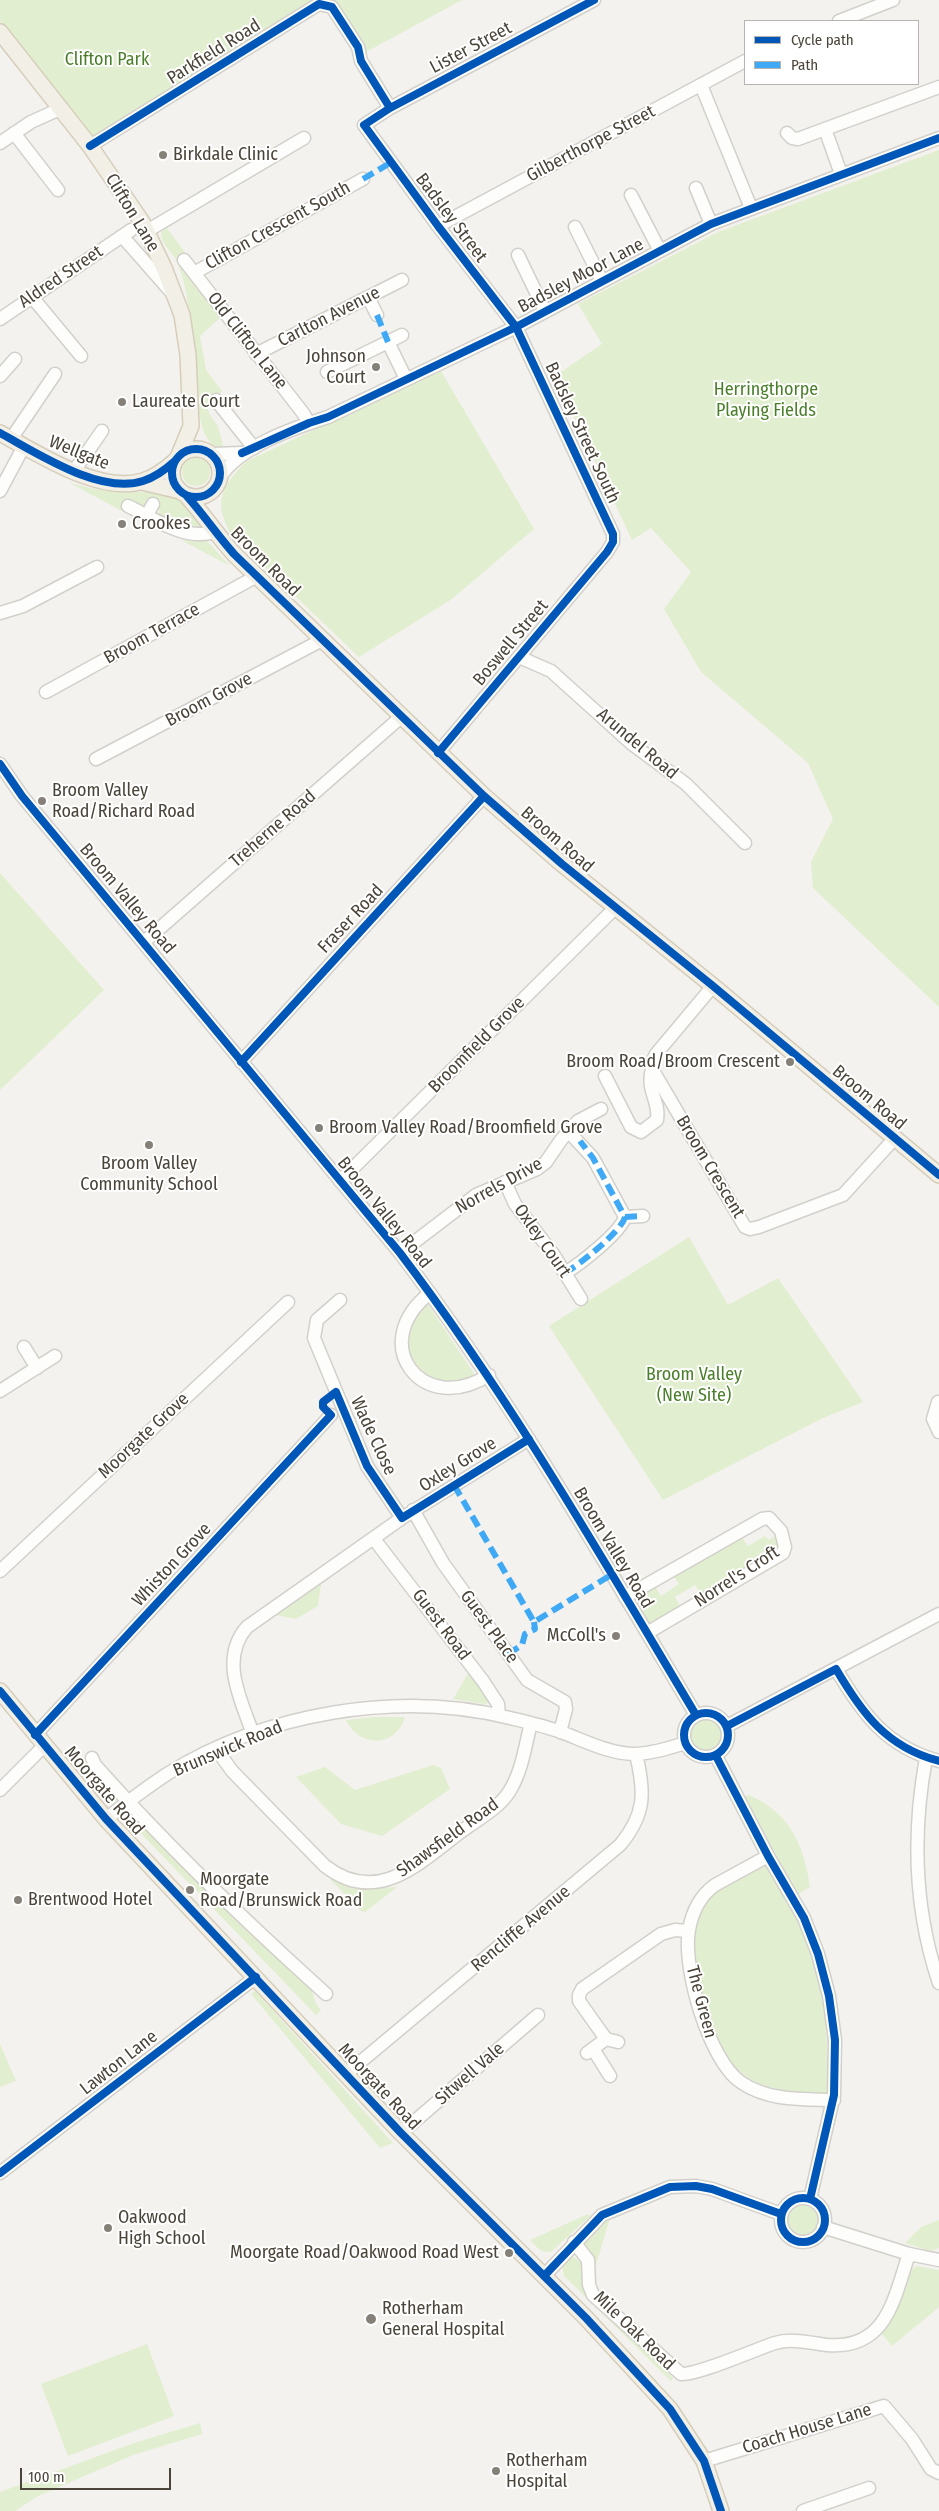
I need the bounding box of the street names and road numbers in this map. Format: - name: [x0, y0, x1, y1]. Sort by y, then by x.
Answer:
- street label: Parkfield Road: [163, 15, 265, 89]
- street label: Lister Street: [426, 17, 516, 79]
- street label: Gilberthorpe Street: [523, 101, 659, 187]
- street label: Badsley Street: [410, 169, 492, 267]
- street label: Clifton Lane: [100, 170, 164, 256]
- street label: Clifton Crescent South: [202, 177, 354, 275]
- street label: Badsley Moor Lane: [515, 234, 647, 318]
- street label: Aldred Street: [15, 241, 107, 313]
- street label: Carlton Avenue: [274, 282, 384, 352]
- street label: Old Clifton Lane: [202, 288, 292, 394]
- street label: Badsley Street South: [540, 359, 624, 507]
- street label: Wellgate: [46, 431, 112, 475]
- street label: Broom Road: [226, 523, 304, 601]
- street label: Boswell Street: [469, 596, 553, 690]
- street label: Broom Terrace: [100, 599, 204, 669]
- street label: Broom Grove: [162, 668, 256, 732]
- street label: Arundel Road: [592, 704, 682, 784]
- street label: Treherne Road: [226, 786, 320, 872]
- street label: Broom Road: [516, 802, 598, 878]
- street label: Broom Valley Road: [75, 839, 179, 959]
- street label: Fraser Road: [314, 880, 388, 958]
- street label: Broomfield Grove: [424, 992, 530, 1098]
- street label: Broom Road: [828, 1061, 910, 1135]
- street label: Broom Crescent: [671, 1112, 749, 1222]
- street label: Broom Valley Road: [332, 1153, 436, 1273]
- street label: Norrels Drive: [452, 1153, 546, 1219]
- street label: Oxley Court: [509, 1200, 575, 1282]
- street label: Moorgate Grove: [94, 1389, 194, 1483]
- street label: Wade Close: [345, 1393, 401, 1479]
- street label: Oxley Grove: [415, 1433, 501, 1497]
- street label: Broom Valley Road: [568, 1483, 658, 1613]
- street label: Whiston Grove: [128, 1519, 216, 1611]
- street label: Norrel's Croft: [691, 1542, 783, 1612]
- street label: Guest Road: [407, 1585, 475, 1665]
- street label: Guest Place: [455, 1586, 523, 1668]
- street label: Brunswick Road: [170, 1716, 286, 1782]
- street label: Moorgate Road: [60, 1742, 148, 1840]
- street label: Shawsfield Road: [393, 1794, 503, 1882]
- street label: Rencliffe Avenue: [467, 1881, 575, 1977]
- street label: The Green: [681, 1963, 721, 2041]
- street label: Lawton Lane: [76, 2026, 162, 2100]
- street label: Sitwell Vale: [431, 2038, 509, 2110]
- street label: Moorgate Road: [333, 2039, 425, 2135]
- street label: Mile Oak Road: [589, 2287, 679, 2375]
- street label: Coach House Lane: [740, 2399, 874, 2459]

